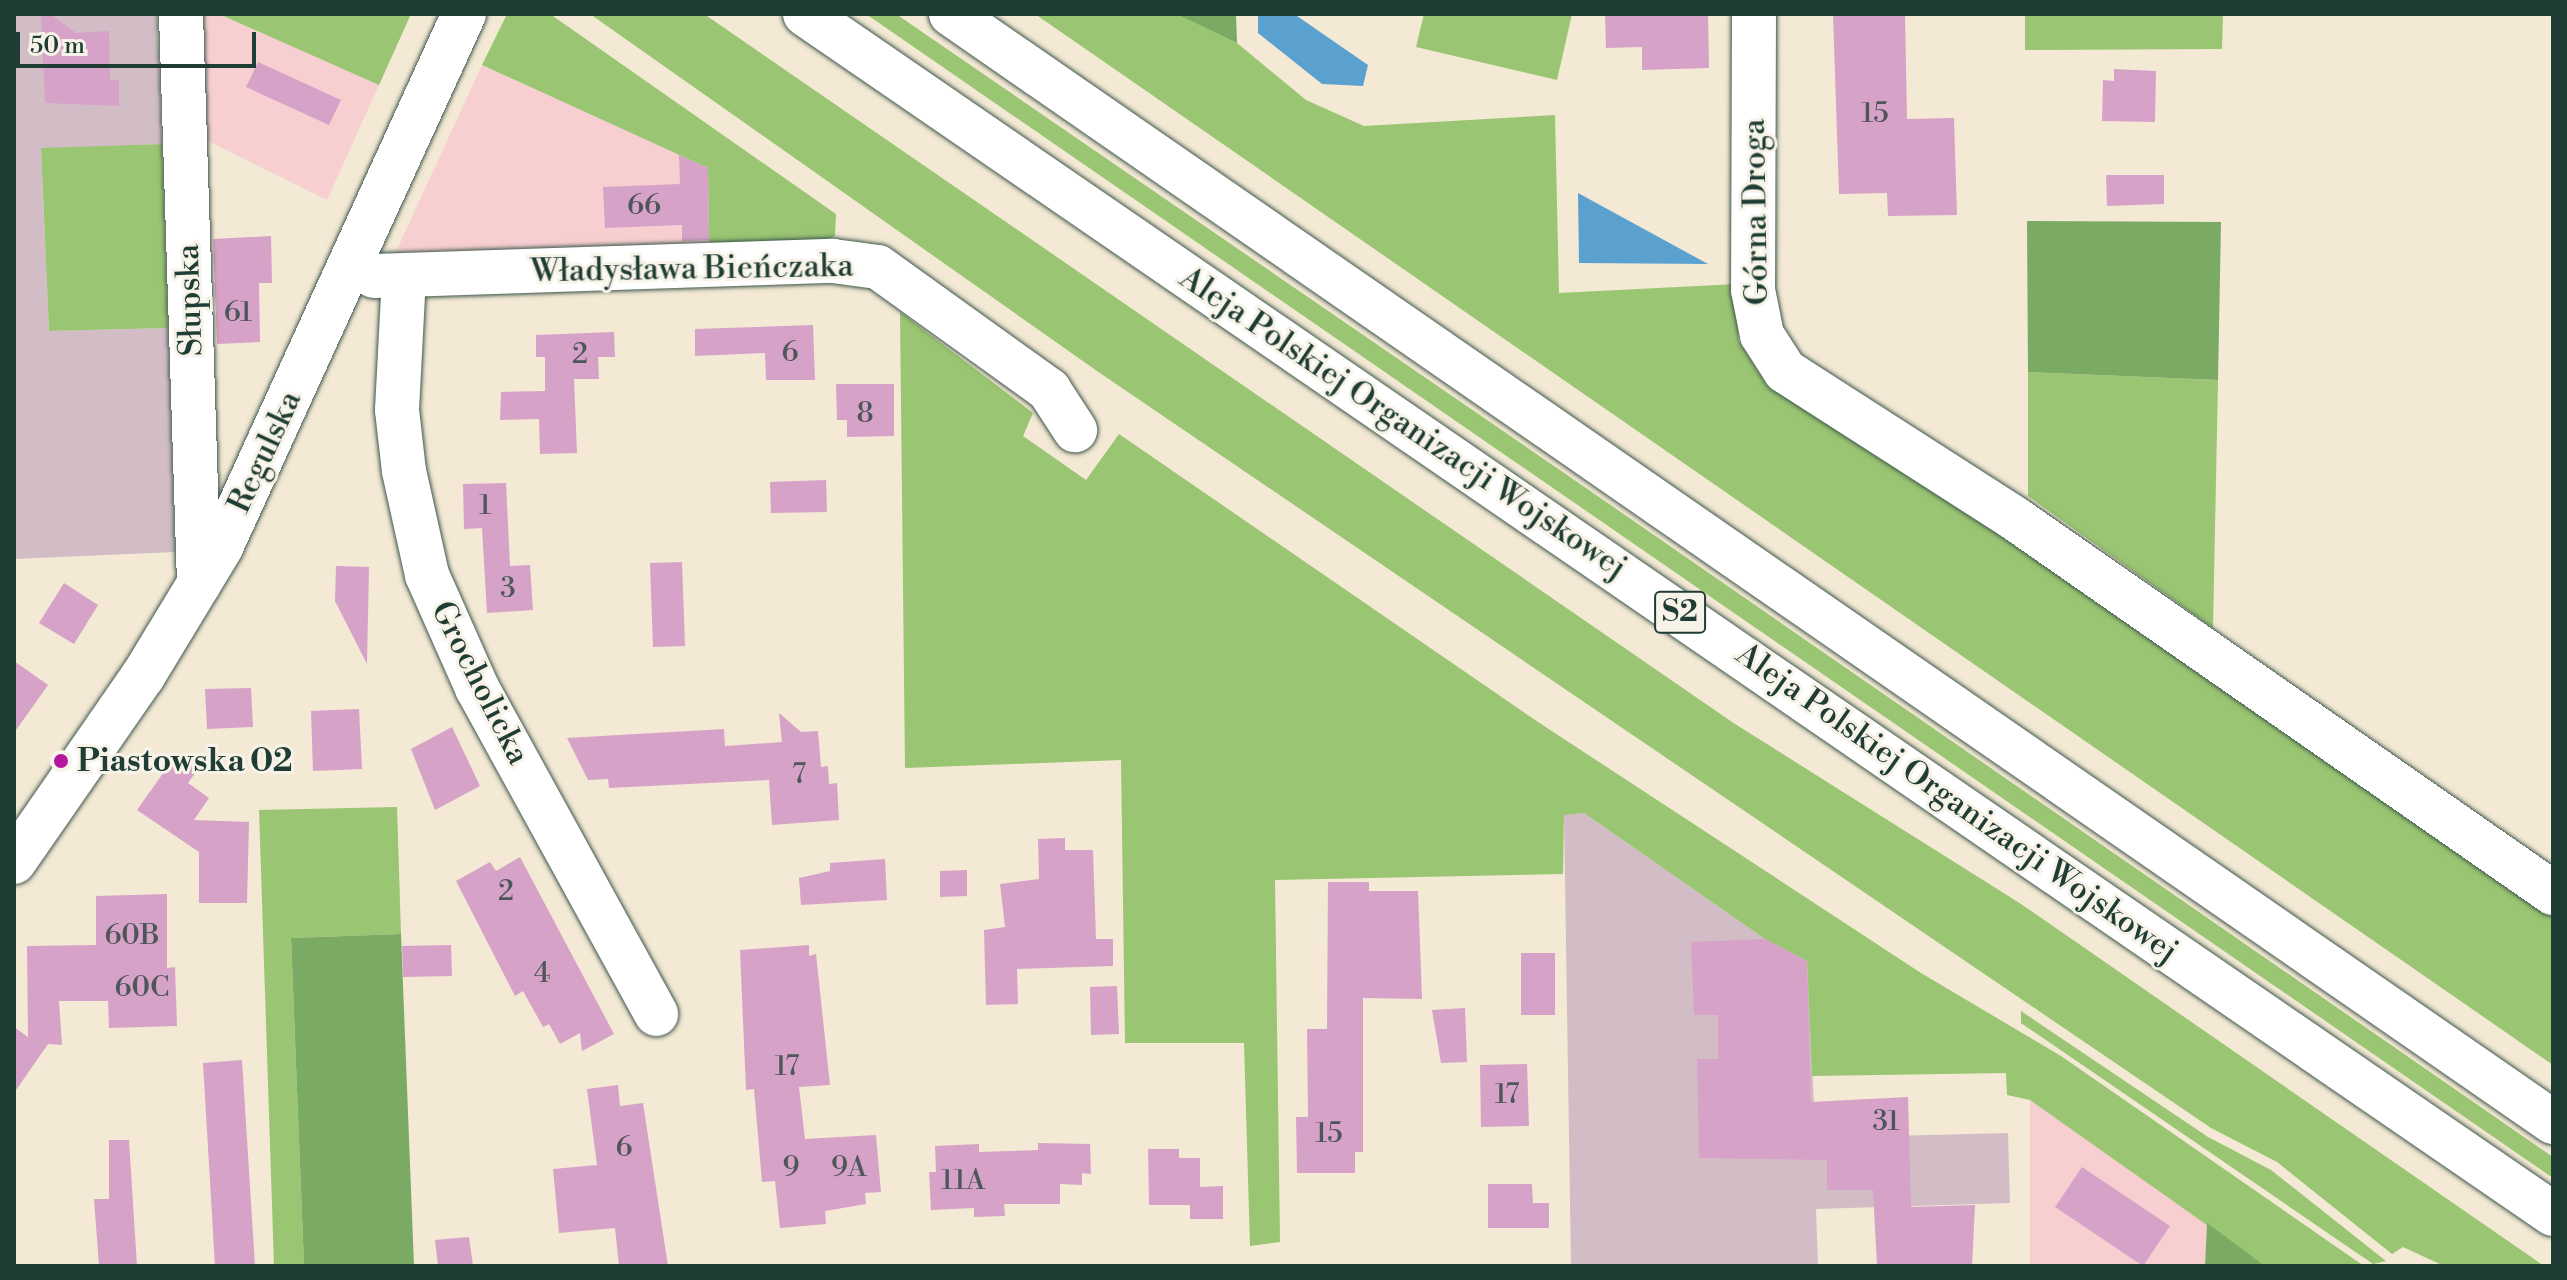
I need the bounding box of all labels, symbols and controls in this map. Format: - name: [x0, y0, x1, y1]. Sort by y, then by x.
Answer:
- scale bar: [20, 16, 260, 66]
- text: 50 m: [30, 31, 85, 61]
- house number: 15: [1861, 97, 1889, 131]
- street label: Górna Droga: [1735, 118, 1777, 306]
- house number: 66: [627, 189, 661, 223]
- street label: Słupska: [169, 243, 211, 357]
- street label: Władysława Bieńczaka: [530, 247, 854, 291]
- street label: Aleja Polskiej Organizacji Wojskowej: [1172, 259, 1634, 587]
- house number: 61: [224, 296, 252, 330]
- house number: 6: [782, 336, 798, 370]
- house number: 2: [572, 338, 588, 372]
- street label: Regulska: [220, 385, 310, 519]
- house number: 8: [856, 397, 874, 431]
- house number: 1: [479, 489, 491, 523]
- house number: 3: [500, 572, 516, 606]
- road number: S2: [1654, 586, 1706, 638]
- street label: Grocholicka: [422, 595, 538, 771]
- street label: Aleja Polskiej Organizacji Wojskowej: [1729, 635, 2185, 971]
- place label: Piastowska 02: [77, 742, 293, 780]
- marker: Piastowska 02: [52, 752, 70, 770]
- house number: 7: [792, 758, 806, 792]
- house number: 2: [498, 875, 514, 909]
- house number: 60B: [104, 919, 160, 953]
- house number: 4: [534, 957, 550, 991]
- house number: 60C: [115, 971, 169, 1005]
- house number: 17: [775, 1050, 799, 1084]
- house number: 17: [1495, 1078, 1519, 1112]
- house number: 31: [1873, 1105, 1899, 1139]
- house number: 15: [1315, 1117, 1343, 1151]
- house number: 6: [616, 1131, 632, 1165]
- house number: 9: [783, 1151, 799, 1185]
- house number: 9A: [831, 1151, 867, 1185]
- house number: 11A: [941, 1164, 985, 1198]

